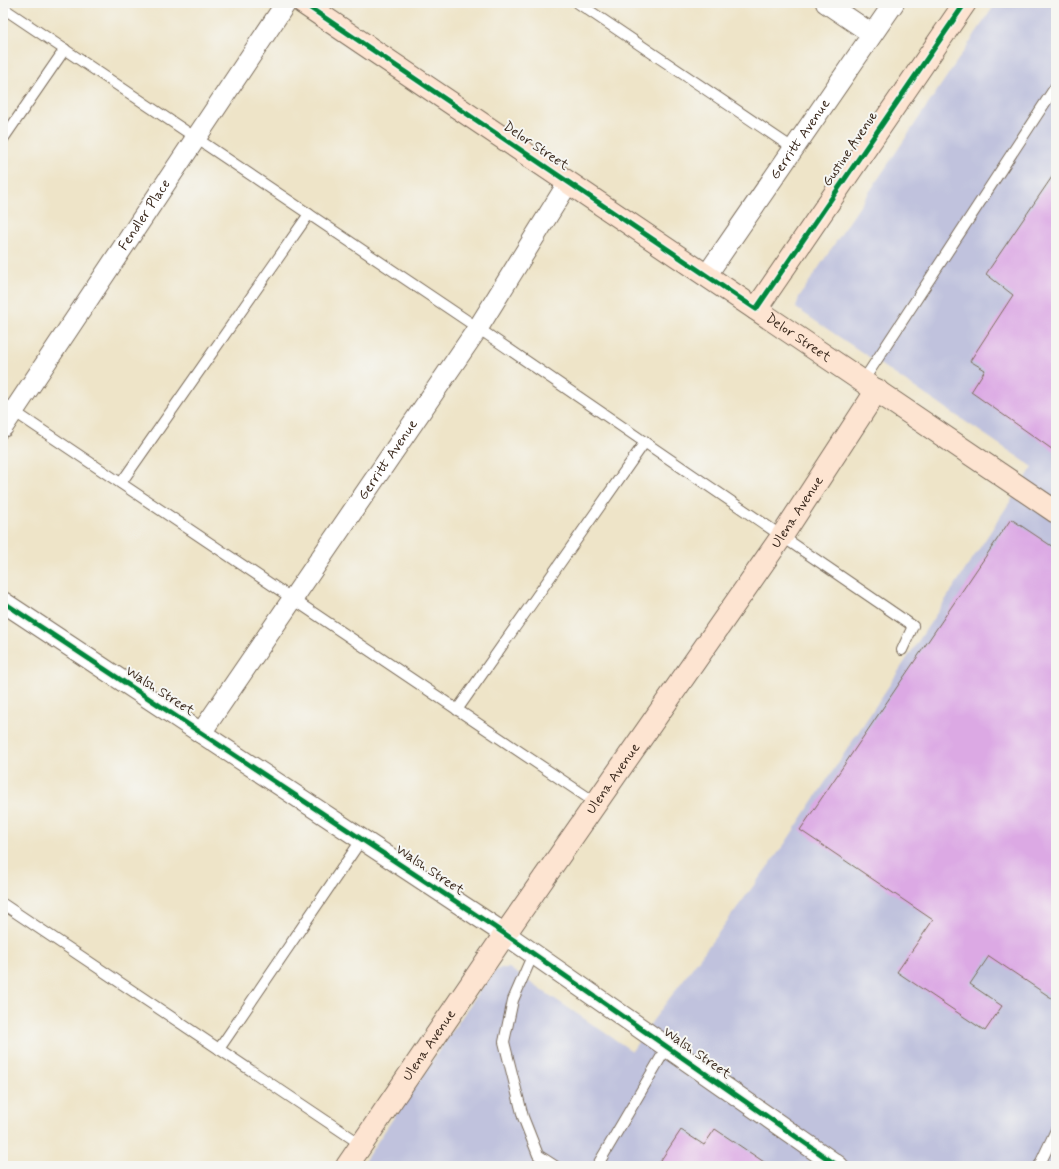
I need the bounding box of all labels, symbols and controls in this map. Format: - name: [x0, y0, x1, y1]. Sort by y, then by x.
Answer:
- street label: Gerritt Avenue: [766, 95, 834, 183]
- street label: Gustine Avenue: [818, 108, 882, 190]
- street label: Delor Street: [500, 117, 573, 175]
- street label: Fendler Place: [114, 176, 175, 254]
- street label: Delor Street: [762, 309, 835, 367]
- street label: Gerritt Avenue: [354, 416, 422, 504]
- street label: Ulena Avenue: [767, 472, 828, 552]
- street label: Walsh Street: [122, 662, 199, 720]
- street label: Ulena Avenue: [582, 739, 644, 818]
- street label: Walsh Street: [392, 840, 468, 900]
- street label: Ulena Avenue: [398, 1006, 460, 1085]
- street label: Walsh Street: [660, 1023, 735, 1083]

